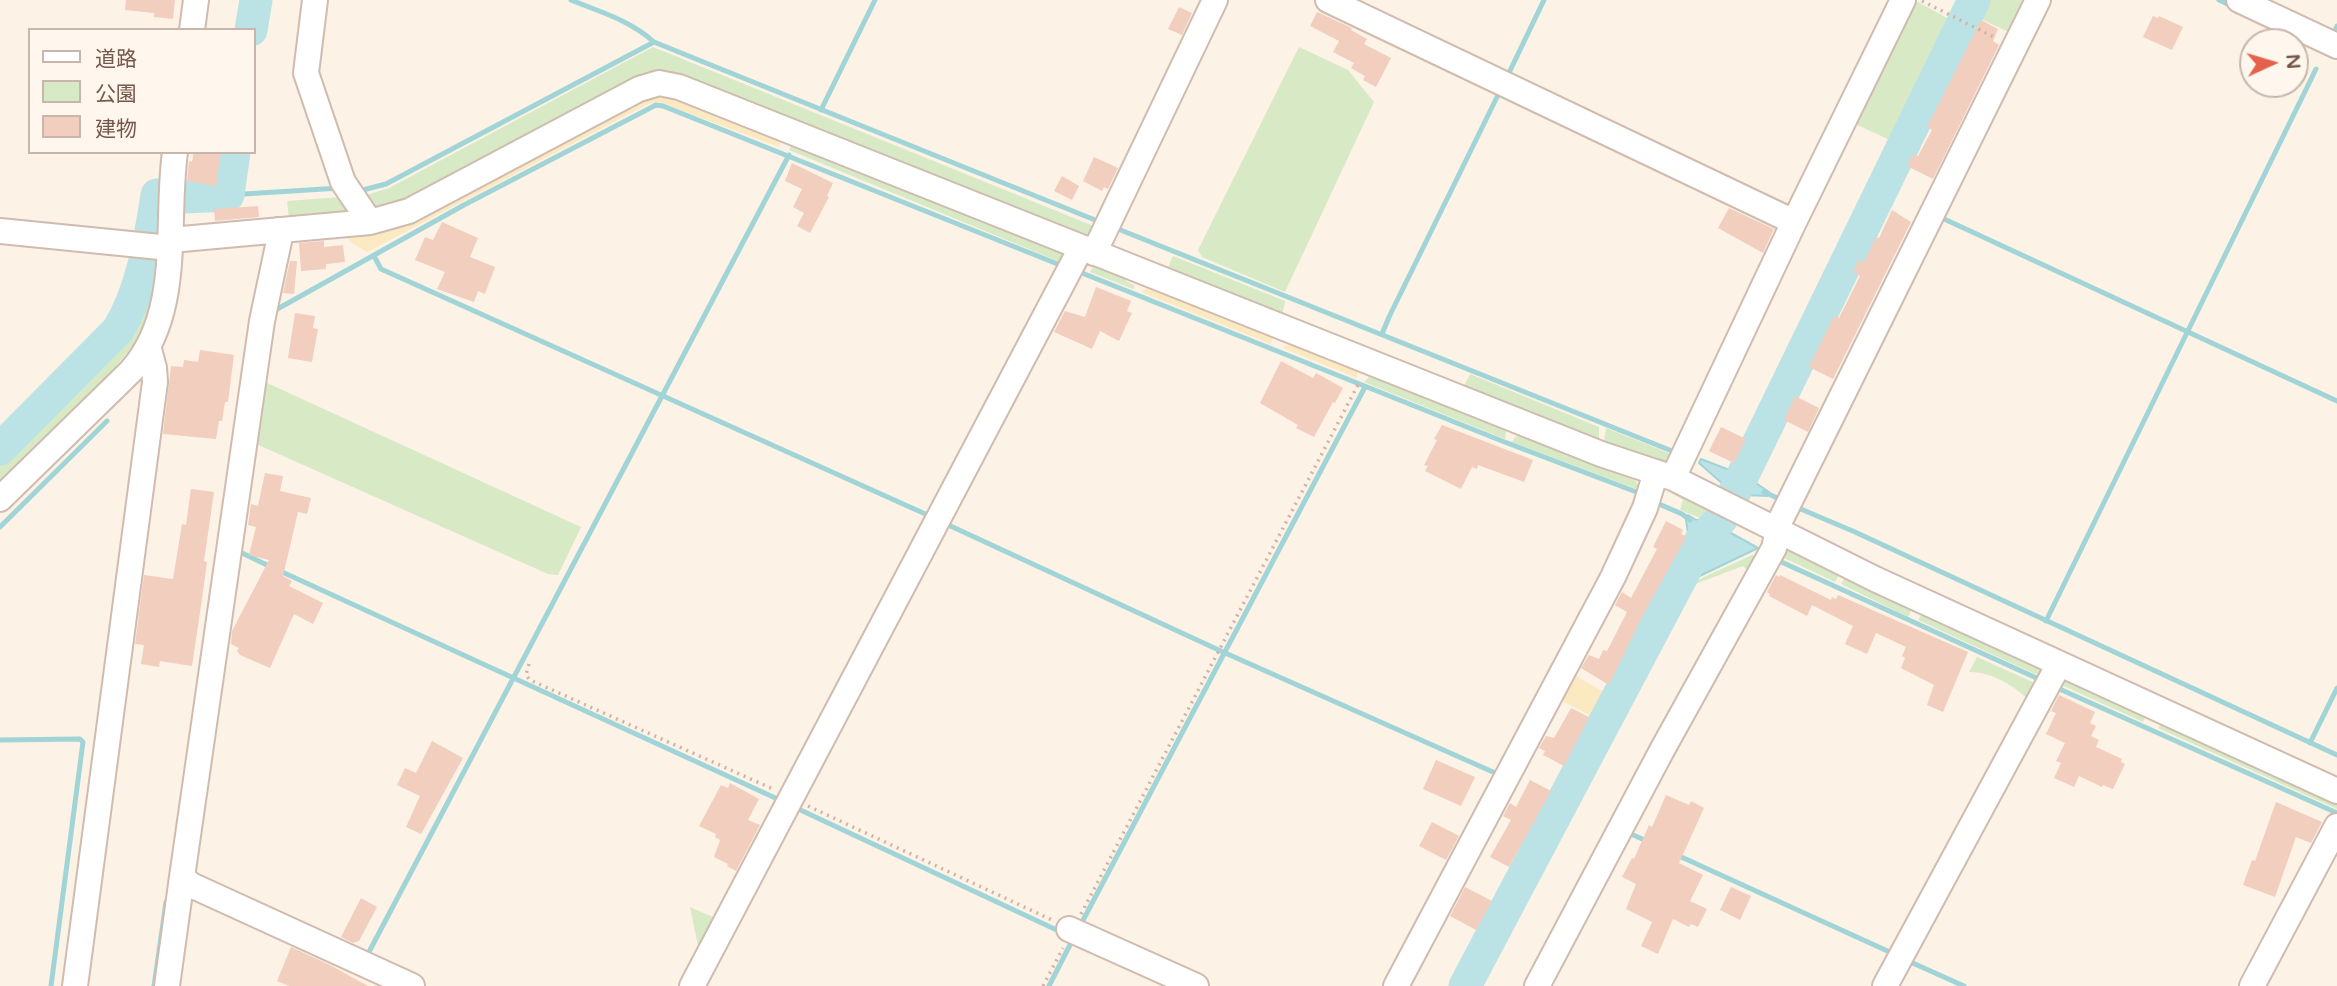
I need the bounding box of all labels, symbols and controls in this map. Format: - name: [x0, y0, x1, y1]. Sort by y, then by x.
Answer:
- legend: [28, 28, 256, 154]
- north arrow: [2239, 28, 2309, 98]
- text: 道路: [95, 47, 137, 72]
- text: N: [2281, 53, 2304, 70]
- text: 公園: [95, 82, 137, 107]
- text: 建物: [95, 117, 137, 142]

